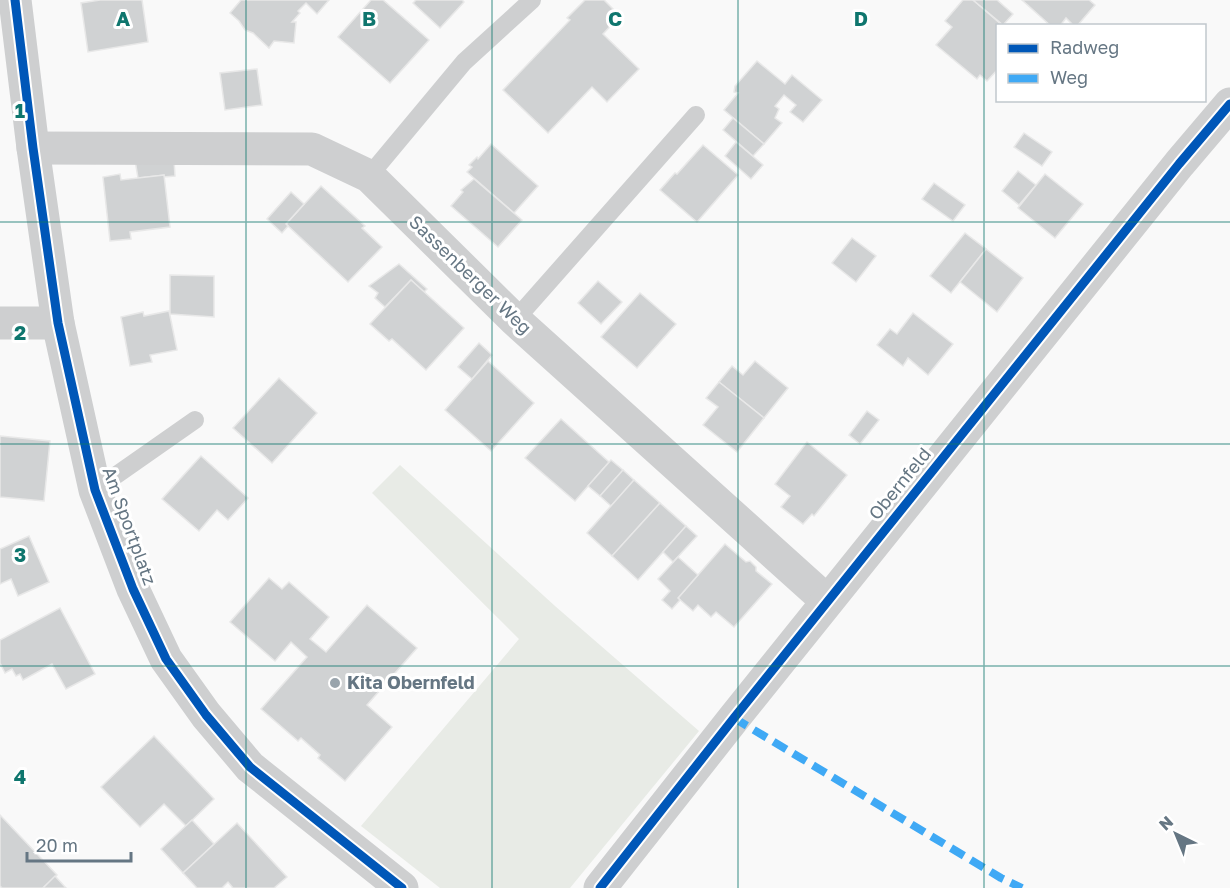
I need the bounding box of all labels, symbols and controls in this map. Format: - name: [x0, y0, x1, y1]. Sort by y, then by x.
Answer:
- text: A: [116, 6, 130, 30]
- text: B: [362, 6, 376, 30]
- text: C: [608, 6, 622, 30]
- text: D: [854, 6, 868, 30]
- legend: [996, 24, 1206, 102]
- text: Radweg: [1050, 36, 1119, 58]
- text: Weg: [1050, 66, 1088, 88]
- text: 1: [15, 98, 25, 122]
- street label: Sassenberger Weg: [405, 210, 537, 338]
- text: 2: [14, 320, 26, 344]
- street label: Obernfeld: [863, 443, 935, 524]
- street label: Am Sportplatz: [98, 464, 161, 588]
- text: 3: [14, 542, 26, 566]
- place label: Kita Obernfeld: [347, 671, 475, 693]
- marker: Kita Obernfeld: [328, 676, 342, 690]
- text: 4: [14, 764, 26, 788]
- north arrow: [1146, 804, 1206, 864]
- text: N: [1154, 812, 1177, 834]
- scale bar: [27, 825, 130, 863]
- text: 20 m: [36, 834, 78, 856]

